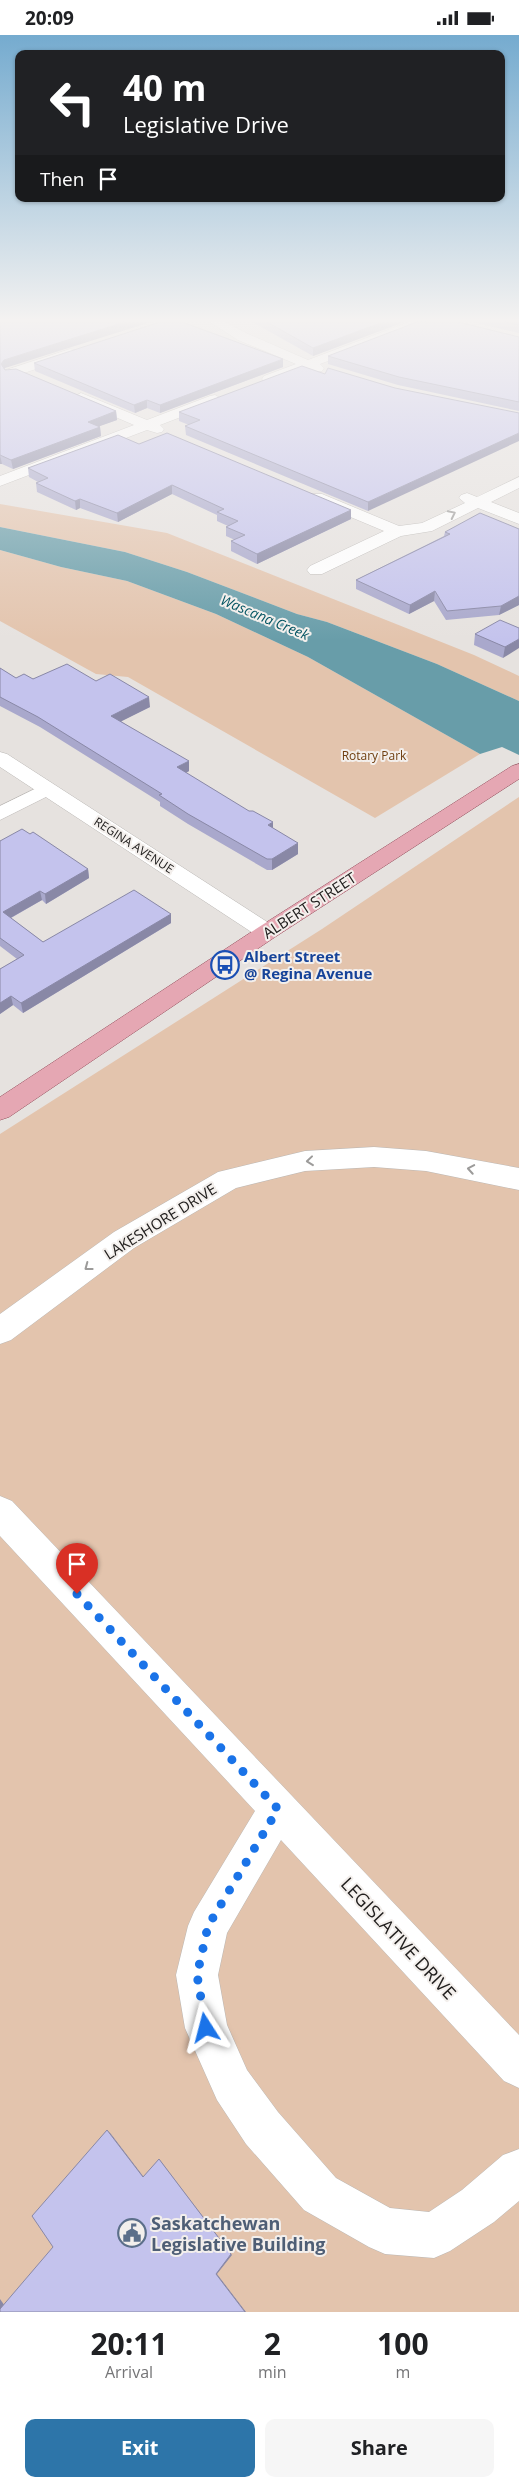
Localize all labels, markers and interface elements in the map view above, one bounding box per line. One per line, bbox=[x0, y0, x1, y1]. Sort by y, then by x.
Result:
text: 20:09 bbox=[25, 5, 74, 31]
text: 40 m bbox=[123, 64, 206, 111]
icon: left bbox=[40, 70, 105, 135]
text: Legislative Drive bbox=[123, 109, 289, 139]
icon: arrive bbox=[94, 165, 122, 193]
text: Then bbox=[40, 166, 84, 192]
one-way arrow bbox=[447, 510, 456, 521]
water label: Wascana Creek bbox=[218, 590, 313, 645]
park label: Rotary Park bbox=[342, 747, 407, 764]
street label: REGINA AVENUE bbox=[91, 813, 177, 877]
street label: ALBERT STREET bbox=[259, 867, 360, 943]
place label: Albert Street @ Regina Avenue bbox=[244, 946, 372, 983]
bus stop icon: Albert Street @ Regina Avenue bbox=[210, 950, 240, 980]
one-way arrow bbox=[306, 1155, 314, 1166]
one-way arrow bbox=[467, 1165, 476, 1175]
street label: LAKESHORE DRIVE bbox=[100, 1178, 220, 1264]
one-way arrow bbox=[84, 1261, 94, 1270]
pin bbox=[56, 1543, 98, 1594]
icon: arrive bbox=[63, 1550, 91, 1578]
street label: LEGISLATIVE DRIVE bbox=[336, 1872, 462, 2004]
position arrow bbox=[179, 2001, 231, 2053]
place label: Saskatchewan Legislative Building bbox=[151, 2211, 325, 2256]
public building icon: Saskatchewan Legislative Building bbox=[117, 2218, 147, 2248]
text: 20:11 bbox=[90, 2323, 168, 2364]
text: 2 bbox=[264, 2323, 281, 2364]
text: 100 bbox=[377, 2323, 429, 2364]
text: Arrival bbox=[105, 2361, 153, 2383]
text: min bbox=[258, 2361, 287, 2383]
text: m bbox=[395, 2361, 410, 2383]
button: Exit bbox=[25, 2419, 255, 2477]
button: Share bbox=[265, 2419, 494, 2477]

